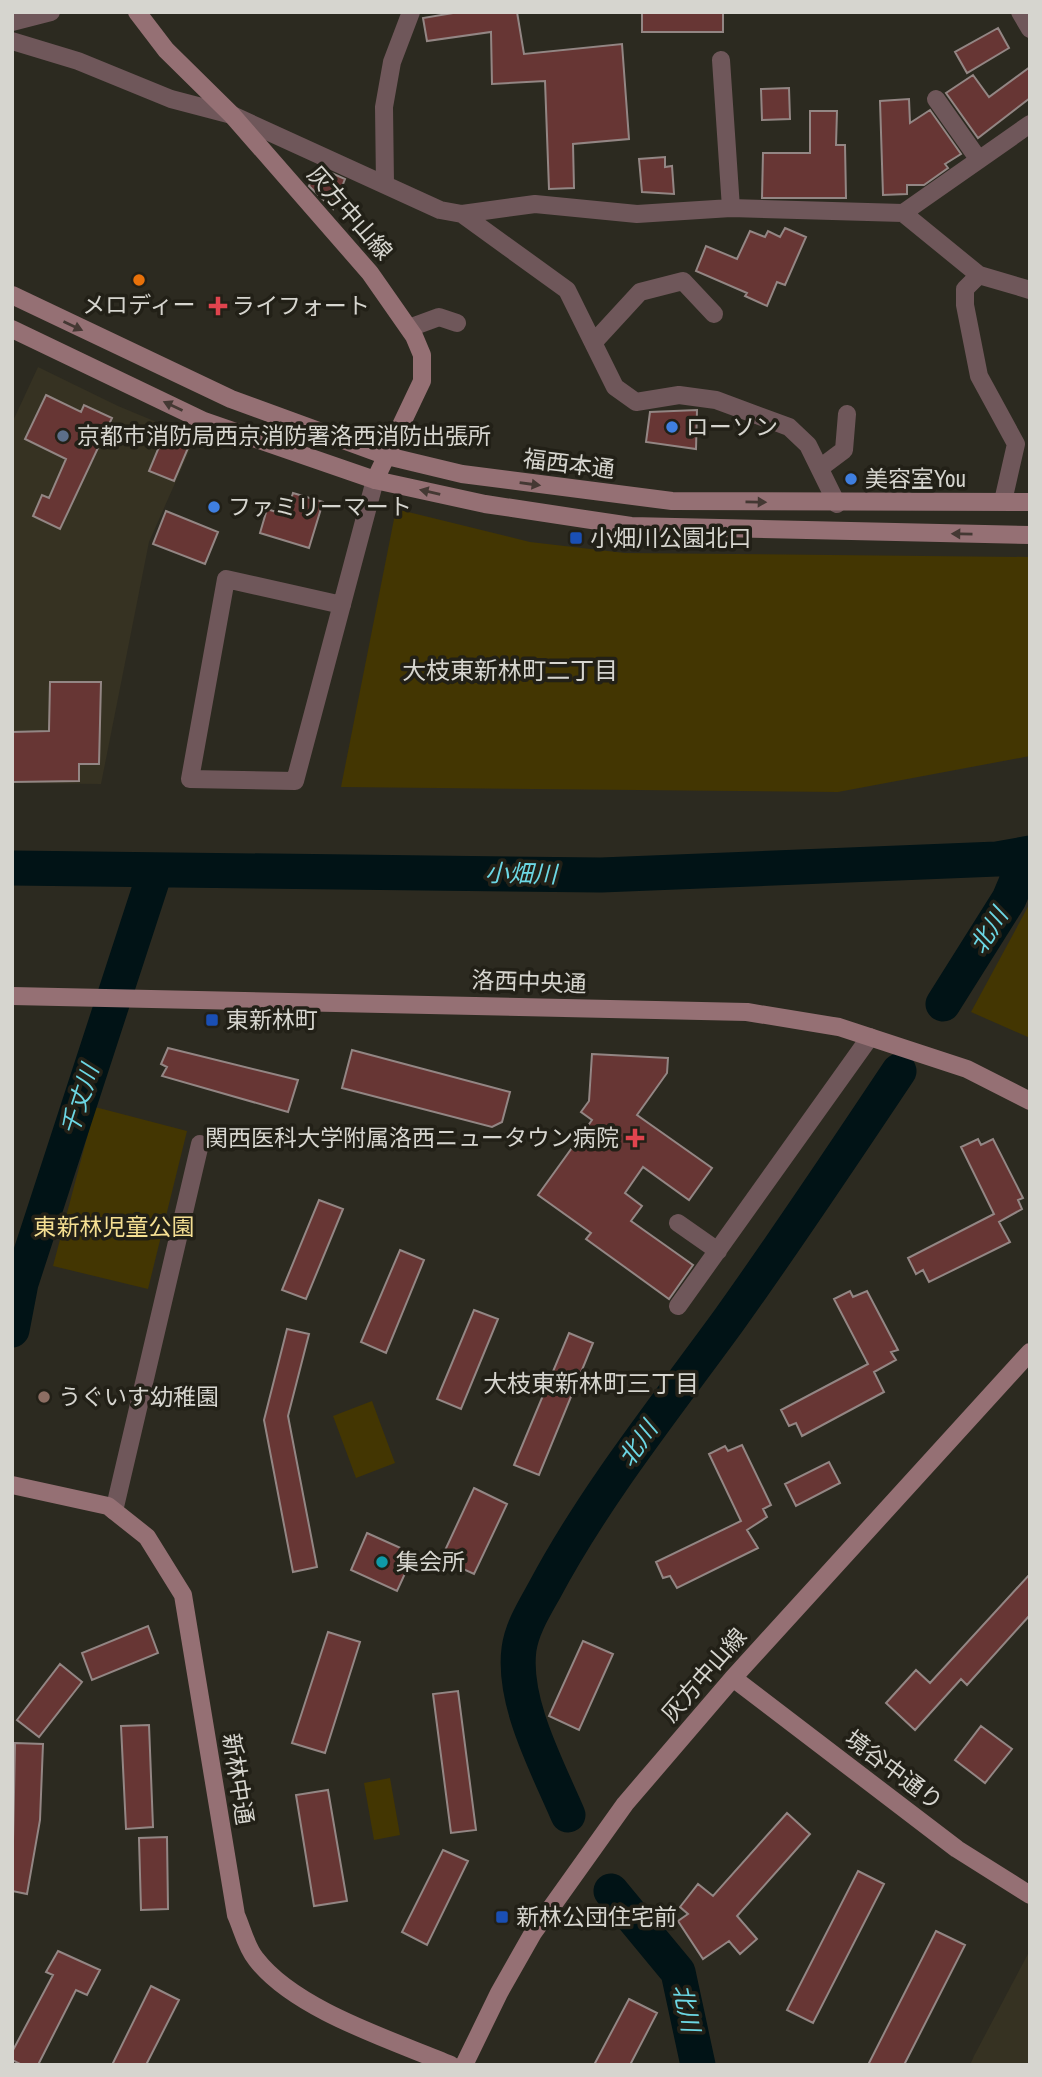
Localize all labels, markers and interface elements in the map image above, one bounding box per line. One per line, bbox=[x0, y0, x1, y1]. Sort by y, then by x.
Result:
street label: 灰方中山線 bbox=[301, 159, 400, 266]
marker: メロディー bbox=[131, 272, 147, 288]
place label: メロディー bbox=[82, 289, 196, 320]
place label: ライフォート bbox=[232, 290, 370, 321]
marker: ライフォート bbox=[210, 298, 226, 314]
one-way arrow bbox=[63, 320, 83, 331]
one-way arrow bbox=[163, 400, 183, 412]
place label: ローソン bbox=[686, 411, 778, 442]
marker: ローソン bbox=[664, 419, 680, 435]
place label: 京都市消防局西京消防署洛西消防出張所 bbox=[77, 420, 491, 451]
marker: 京都市消防局西京消防署洛西消防出張所 bbox=[55, 428, 71, 444]
street label: 福西本通 bbox=[522, 443, 617, 484]
place label: 美容室You bbox=[865, 463, 966, 494]
marker: 美容室You bbox=[843, 471, 859, 487]
one-way arrow bbox=[519, 479, 541, 490]
one-way arrow bbox=[419, 486, 441, 497]
place label: ファミリーマート bbox=[228, 491, 412, 522]
one-way arrow bbox=[745, 496, 767, 508]
marker: ファミリーマート bbox=[206, 499, 222, 515]
place label: 小畑川公園北口 bbox=[590, 522, 751, 553]
one-way arrow bbox=[950, 528, 972, 540]
marker: 小畑川公園北口 bbox=[568, 530, 584, 546]
district label: 大枝東新林町二丁目 bbox=[402, 654, 618, 686]
water label: 小畑川 bbox=[485, 856, 560, 890]
water label: 北川 bbox=[962, 899, 1016, 959]
street label: 洛西中央通 bbox=[471, 964, 587, 999]
place label: 東新林町 bbox=[226, 1004, 318, 1035]
marker: 東新林町 bbox=[204, 1012, 220, 1028]
water label: 千丈川 bbox=[53, 1058, 106, 1139]
place label: 関西医科大学附属洛西ニュータウン病院 bbox=[205, 1122, 619, 1153]
marker: 関西医科大学附属洛西ニュータウン病院 bbox=[625, 1128, 645, 1148]
park label: 東新林児童公園 bbox=[34, 1211, 195, 1242]
district label: 大枝東新林町三丁目 bbox=[483, 1367, 699, 1399]
place label: うぐいす幼稚園 bbox=[58, 1381, 219, 1412]
marker: うぐいす幼稚園 bbox=[36, 1389, 52, 1405]
water label: 北川 bbox=[610, 1412, 666, 1472]
place label: 集会所 bbox=[396, 1546, 465, 1577]
marker: 集会所 bbox=[374, 1554, 390, 1570]
street label: 灰方中山線 bbox=[654, 1621, 753, 1728]
street label: 境谷中通り bbox=[839, 1723, 950, 1817]
street label: 新林中通 bbox=[216, 1731, 261, 1827]
place label: 新林公団住宅前 bbox=[516, 1901, 677, 1932]
marker: 新林公団住宅前 bbox=[494, 1909, 510, 1925]
water label: 北川 bbox=[666, 1981, 708, 2038]

